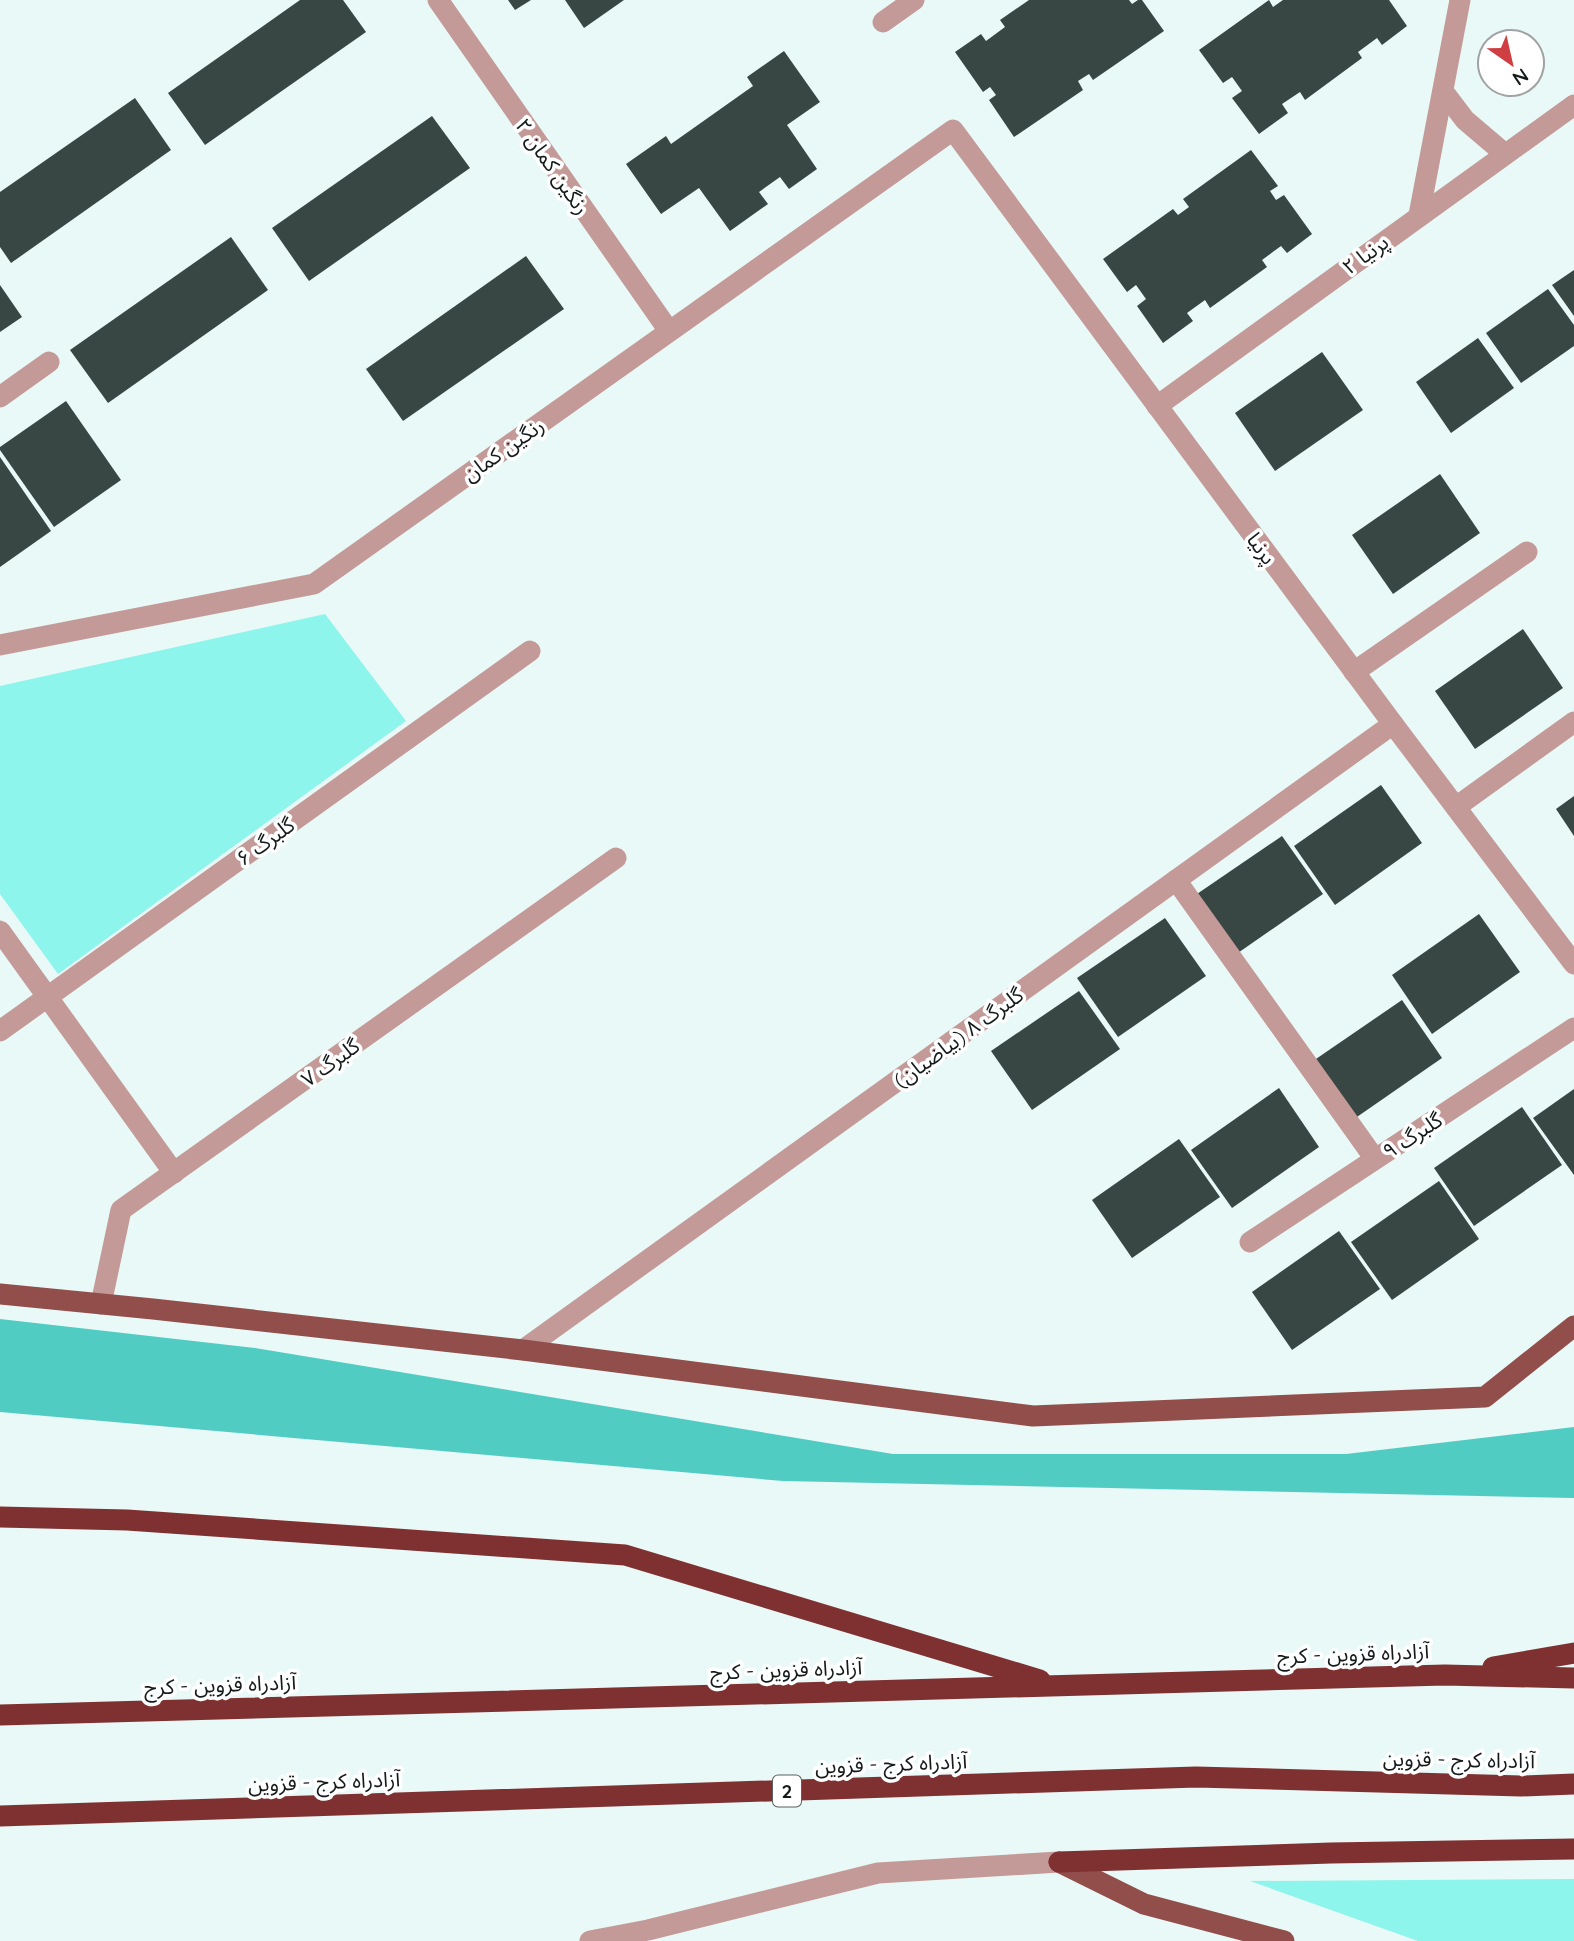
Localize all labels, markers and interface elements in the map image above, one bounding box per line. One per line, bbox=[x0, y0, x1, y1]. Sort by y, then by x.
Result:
north arrow bbox=[1476, 28, 1546, 98]
text: N bbox=[1508, 63, 1533, 91]
street label: رنگین کمان ۲ bbox=[510, 113, 596, 219]
street label: پرنیا ۲ bbox=[1337, 228, 1394, 281]
street label: رنگین کمان bbox=[457, 412, 549, 486]
street label: پرنیا bbox=[1241, 527, 1282, 570]
street label: گلبرگ ۶ bbox=[231, 811, 300, 871]
street label: گلبرگ ۸ (بیاضیان) bbox=[888, 981, 1028, 1093]
street label: گلبرگ ۷ bbox=[296, 1032, 365, 1092]
street label: گلبرگ ۹ bbox=[1377, 1106, 1447, 1164]
street label: آزادراه قزوین - کرج bbox=[1276, 1637, 1431, 1672]
street label: آزادراه قزوین - کرج bbox=[709, 1653, 864, 1688]
street label: آزادراه قزوین - کرج bbox=[143, 1668, 298, 1703]
street label: آزادراه کرج - قزوین bbox=[1383, 1745, 1536, 1776]
street label: آزادراه کرج - قزوین bbox=[814, 1747, 969, 1782]
street label: آزادراه کرج - قزوین bbox=[247, 1765, 402, 1800]
road number: 2 bbox=[773, 1776, 801, 1806]

